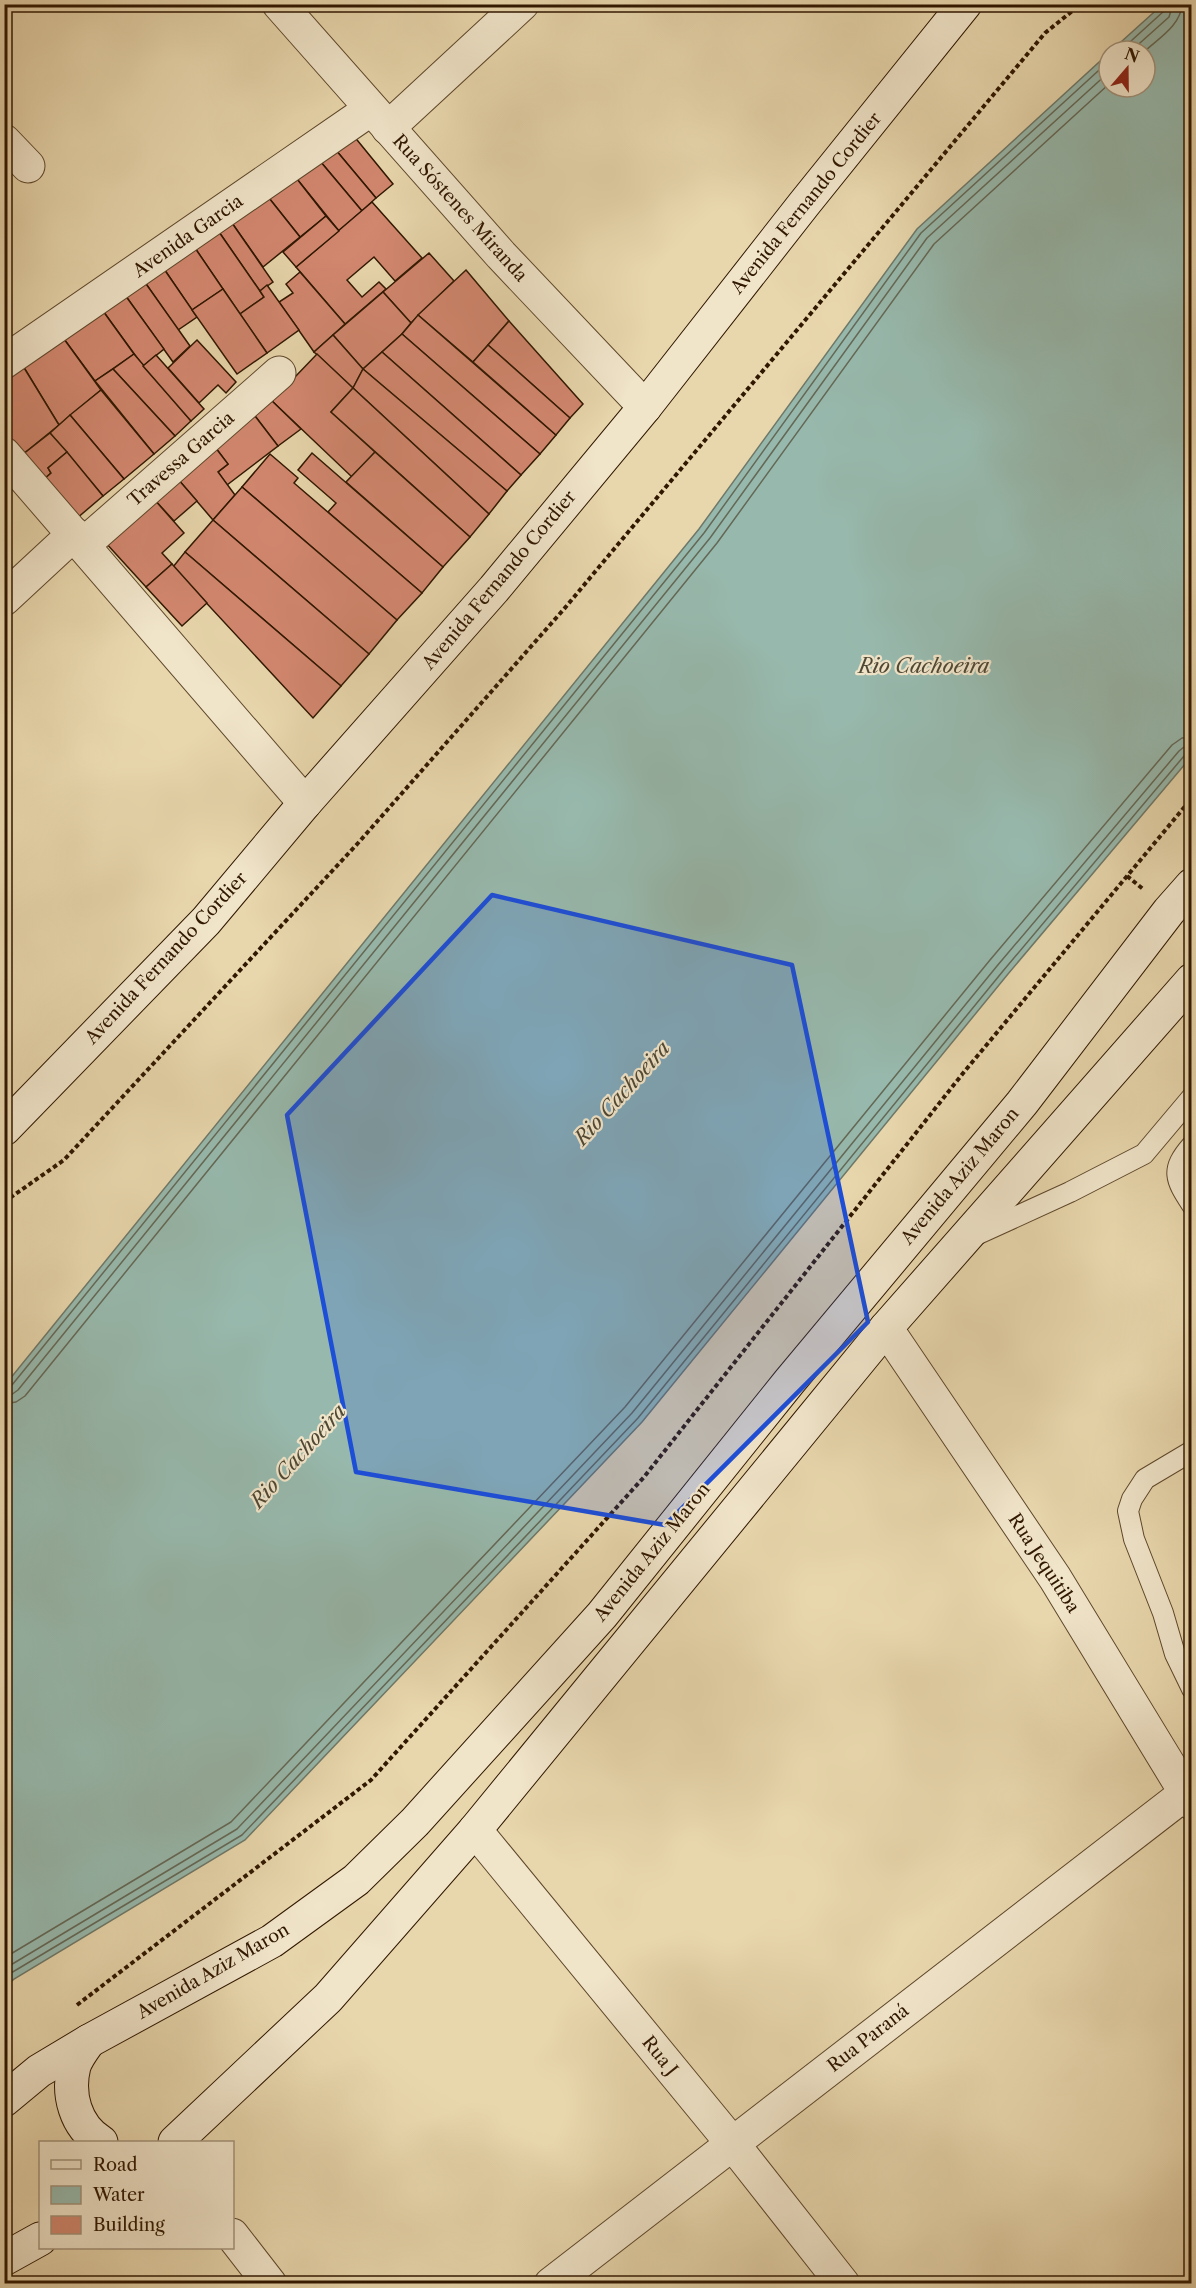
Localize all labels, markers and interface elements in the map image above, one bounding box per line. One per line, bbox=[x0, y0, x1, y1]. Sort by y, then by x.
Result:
north arrow bbox=[1097, 39, 1157, 99]
text: N bbox=[1122, 43, 1142, 67]
street label: Avenida Fernando Cordier bbox=[725, 108, 886, 299]
street label: Rua Sóstenes Miranda bbox=[388, 130, 532, 287]
street label: Avenida Garcia bbox=[128, 190, 248, 283]
street label: Travessa Garcia bbox=[123, 406, 239, 511]
street label: Avenida Fernando Cordier bbox=[417, 486, 581, 675]
water label: Rio Cachoeira bbox=[856, 654, 990, 678]
street label: Avenida Fernando Cordier bbox=[80, 867, 252, 1049]
water label: Rio Cachoeira bbox=[568, 1036, 675, 1151]
street label: Avenida Aziz Maron bbox=[896, 1103, 1024, 1250]
water label: Rio Cachoeira bbox=[244, 1399, 351, 1514]
street label: Avenida Aziz Maron bbox=[589, 1478, 715, 1627]
street label: Rua Jequitiba bbox=[1004, 1509, 1085, 1617]
street label: Avenida Aziz Maron bbox=[132, 1918, 293, 2024]
street label: Rua Paraná bbox=[823, 1999, 913, 2077]
street label: Rua J bbox=[637, 2032, 683, 2080]
legend bbox=[39, 2141, 234, 2249]
text: Road bbox=[93, 2154, 138, 2176]
text: Water bbox=[92, 2184, 145, 2206]
text: Building bbox=[93, 2214, 165, 2236]

